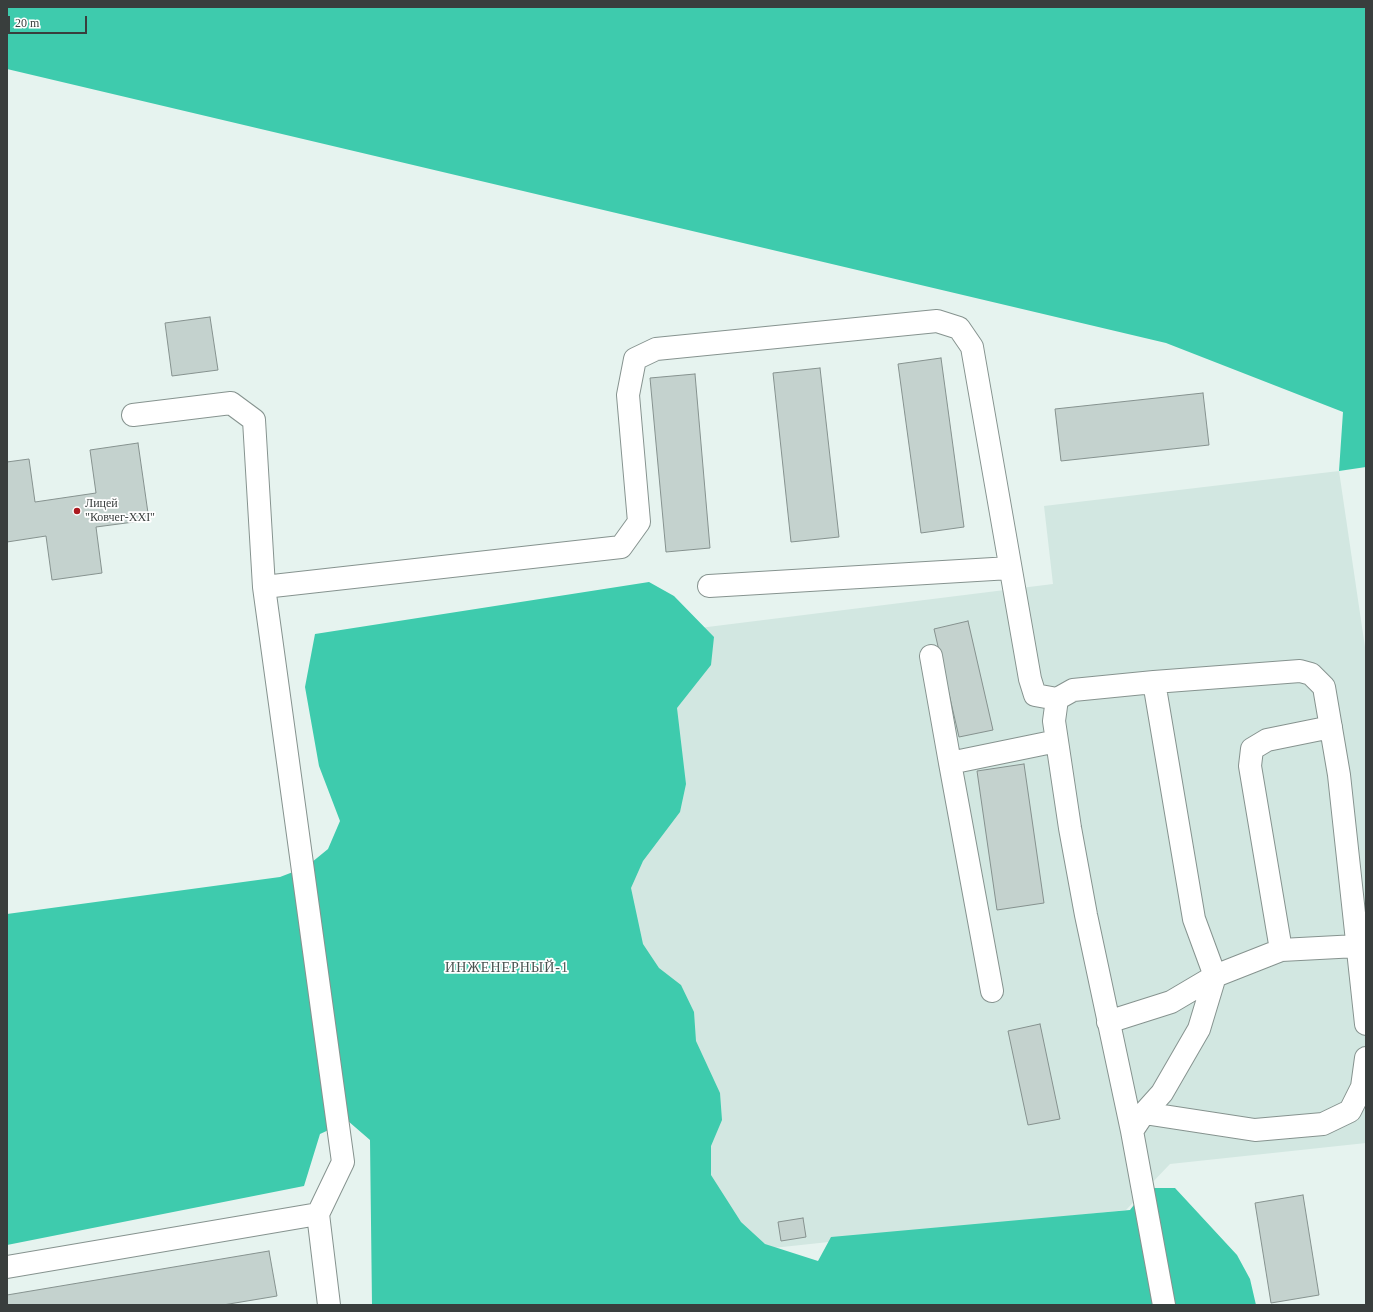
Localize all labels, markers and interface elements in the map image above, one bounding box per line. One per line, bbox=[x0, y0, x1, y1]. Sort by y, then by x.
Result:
scale bar bbox=[10, 8, 89, 34]
text: 20 m bbox=[15, 16, 39, 30]
place label: Лицей "Ковчег-XXI" bbox=[85, 497, 155, 525]
marker: Лицей "Ковчег-XXI" bbox=[72, 506, 82, 516]
district label: ИНЖЕНЕРНЫЙ-1 bbox=[445, 960, 569, 976]

